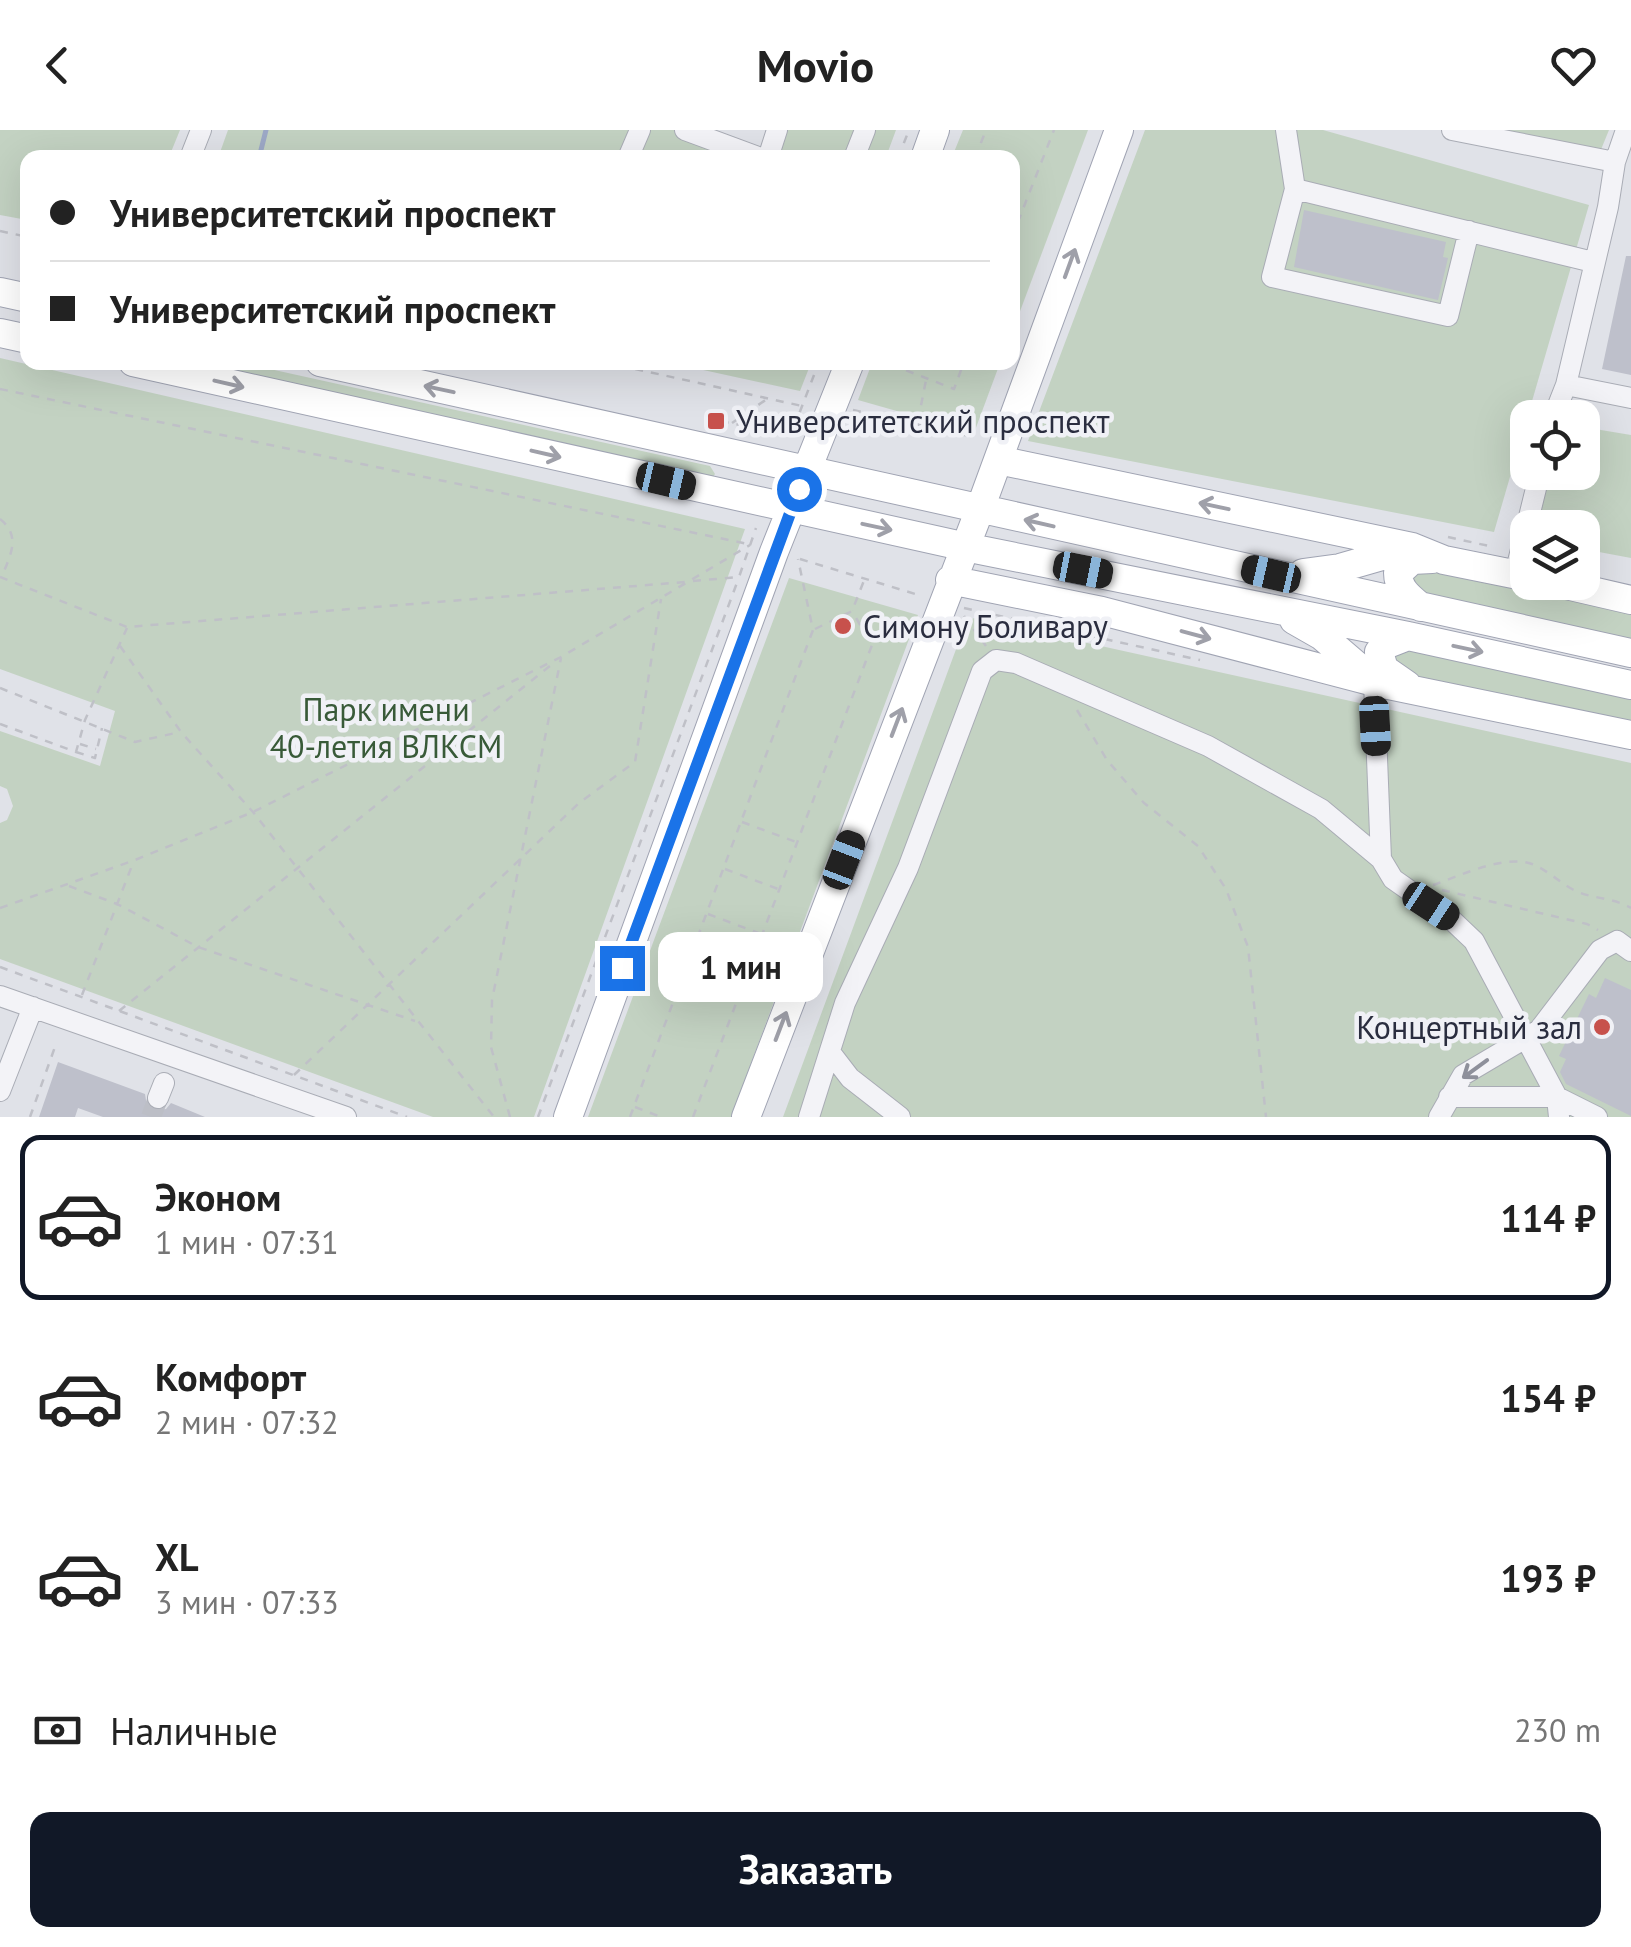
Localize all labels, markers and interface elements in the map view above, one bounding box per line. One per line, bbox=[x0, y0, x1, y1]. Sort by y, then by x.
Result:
text: Movio bbox=[757, 36, 874, 94]
icon: back bbox=[30, 38, 85, 93]
icon: heart bbox=[1546, 38, 1601, 93]
text: Университетский проспект bbox=[110, 188, 555, 237]
one-way arrow bbox=[1062, 249, 1080, 280]
text: Университетский проспект bbox=[110, 284, 555, 333]
one-way arrow bbox=[212, 375, 244, 394]
one-way arrow bbox=[424, 378, 456, 397]
place label: Университетский проспект bbox=[736, 400, 1110, 442]
map controls bbox=[1510, 400, 1600, 600]
button: locate bbox=[1510, 400, 1600, 490]
marker: Университетский проспект bbox=[705, 410, 727, 432]
one-way arrow bbox=[529, 446, 561, 464]
car bbox=[633, 460, 699, 502]
route start bbox=[777, 467, 822, 512]
one-way arrow bbox=[1199, 496, 1231, 515]
button: layers bbox=[1510, 510, 1600, 600]
one-way arrow bbox=[1024, 512, 1056, 531]
one-way arrow bbox=[860, 519, 892, 538]
car bbox=[1051, 550, 1115, 590]
car bbox=[1238, 553, 1304, 595]
place label: Симону Боливару bbox=[863, 605, 1108, 647]
marker: Симону Боливару bbox=[832, 615, 854, 637]
one-way arrow bbox=[1180, 627, 1212, 646]
one-way arrow bbox=[1451, 641, 1483, 659]
park label: Парк имени 40-летия ВЛКСМ bbox=[270, 688, 502, 767]
car bbox=[1358, 695, 1392, 757]
one-way arrow bbox=[889, 708, 907, 738]
car bbox=[819, 827, 869, 893]
car bbox=[1398, 877, 1464, 935]
callout: 1 мин bbox=[657, 933, 822, 1003]
route end bbox=[600, 946, 645, 991]
text: 1 мин bbox=[699, 946, 782, 988]
place label: Концертный зал bbox=[1356, 1006, 1582, 1048]
one-way arrow bbox=[773, 1011, 791, 1042]
marker: Концертный зал bbox=[1591, 1016, 1613, 1038]
one-way arrow bbox=[1462, 1058, 1489, 1079]
text: Эконом bbox=[155, 1172, 281, 1221]
icon: car bbox=[35, 1173, 125, 1263]
text: 114 ₽ bbox=[1500, 1193, 1596, 1242]
text: 1 мин · 07:31 bbox=[155, 1221, 339, 1263]
text: Комфорт bbox=[155, 1352, 306, 1401]
icon: car bbox=[35, 1353, 125, 1443]
text: 154 ₽ bbox=[1500, 1373, 1596, 1422]
text: 2 мин · 07:32 bbox=[155, 1401, 339, 1443]
text: XL bbox=[155, 1532, 199, 1581]
icon: car bbox=[35, 1533, 125, 1623]
text: 193 ₽ bbox=[1500, 1553, 1596, 1602]
text: 3 мин · 07:33 bbox=[155, 1581, 339, 1623]
icon: cash bbox=[30, 1703, 85, 1758]
text: Наличные bbox=[110, 1706, 278, 1755]
text: 230 m bbox=[1514, 1709, 1601, 1751]
button: Заказать bbox=[30, 1812, 1601, 1927]

